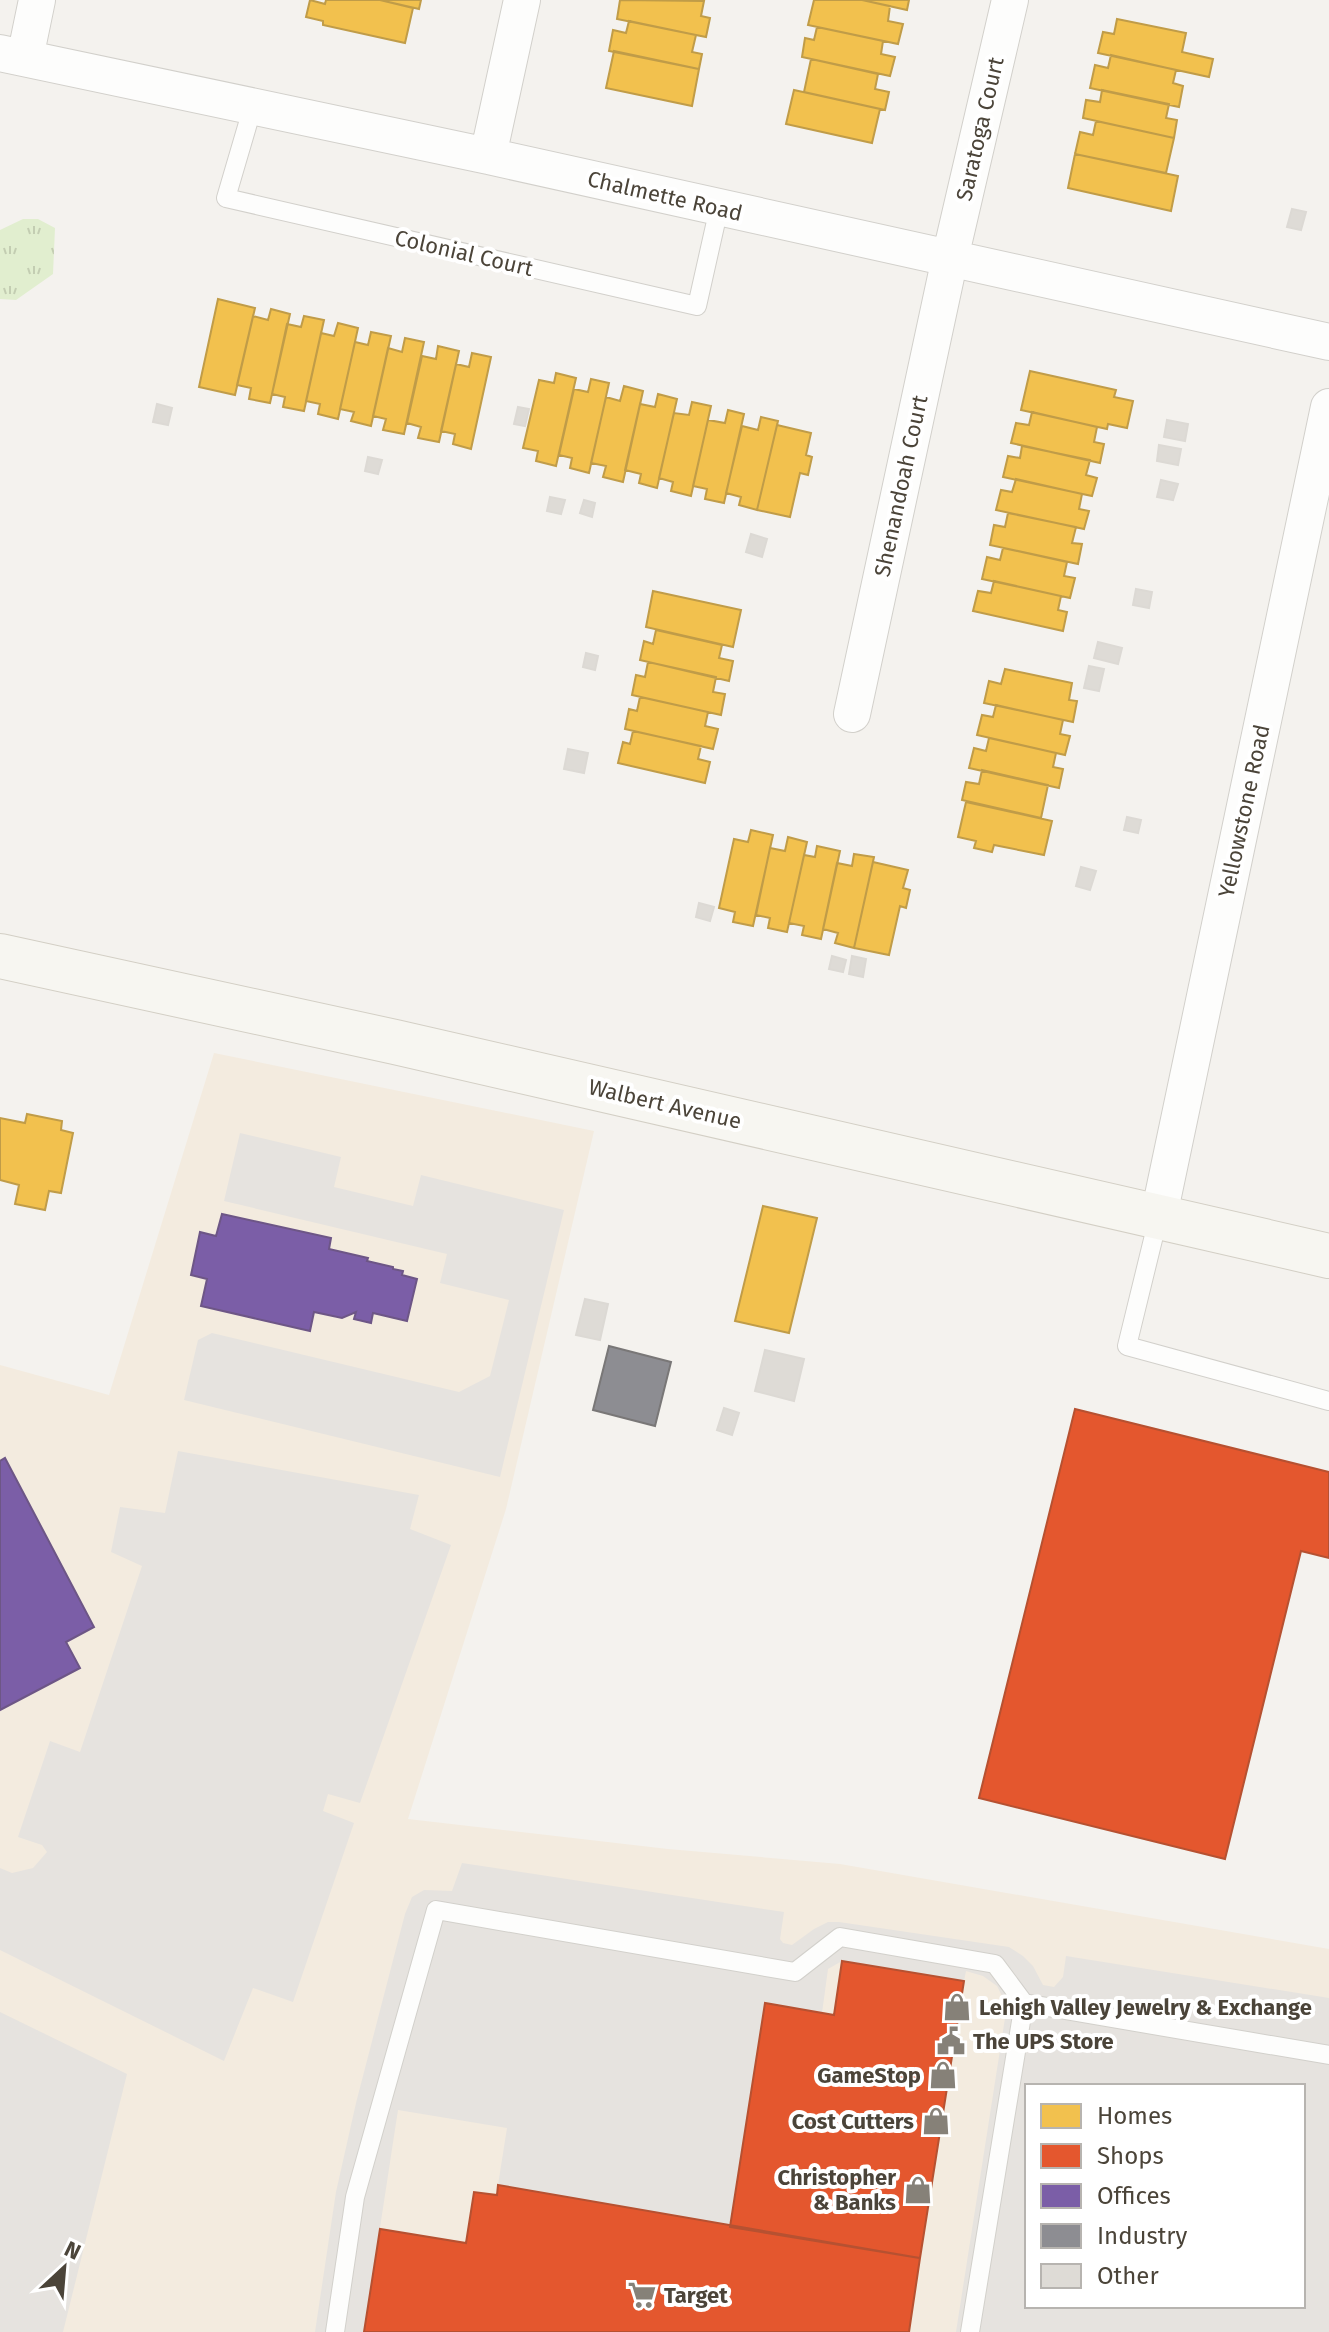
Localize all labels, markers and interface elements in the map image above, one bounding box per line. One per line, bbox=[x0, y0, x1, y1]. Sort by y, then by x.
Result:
street label: Saratoga Court bbox=[950, 54, 1010, 204]
street label: Chalmette Road bbox=[585, 165, 745, 227]
street label: Colonial Court bbox=[392, 224, 536, 282]
street label: Shenandoah Court bbox=[869, 393, 933, 579]
street label: Yellowstone Road bbox=[1212, 722, 1276, 900]
street label: Walbert Avenue bbox=[586, 1073, 744, 1135]
shop icon: Lehigh Valley Jewelry & Exchange bbox=[942, 1992, 972, 2022]
place label: Lehigh Valley Jewelry & Exchange bbox=[979, 1994, 1312, 2021]
public building icon: The UPS Store bbox=[936, 2026, 966, 2056]
place label: The UPS Store bbox=[973, 2028, 1114, 2055]
shop icon: GameStop bbox=[928, 2060, 958, 2090]
place label: GameStop bbox=[817, 2062, 921, 2089]
legend bbox=[1025, 2084, 1305, 2308]
text: Homes bbox=[1097, 2102, 1172, 2130]
shop icon: Cost Cutters bbox=[921, 2106, 951, 2136]
place label: Cost Cutters bbox=[792, 2108, 914, 2135]
text: Shops bbox=[1097, 2142, 1164, 2170]
place label: Christopher & Banks bbox=[777, 2164, 896, 2216]
shop icon: Christopher & Banks bbox=[903, 2175, 933, 2205]
text: Offices bbox=[1097, 2182, 1171, 2210]
text: Industry bbox=[1097, 2222, 1188, 2250]
north arrow bbox=[24, 2228, 104, 2308]
text: N bbox=[60, 2235, 85, 2266]
text: Other bbox=[1097, 2262, 1159, 2290]
supermarket icon: Target bbox=[627, 2280, 657, 2310]
place label: Target bbox=[664, 2282, 728, 2309]

